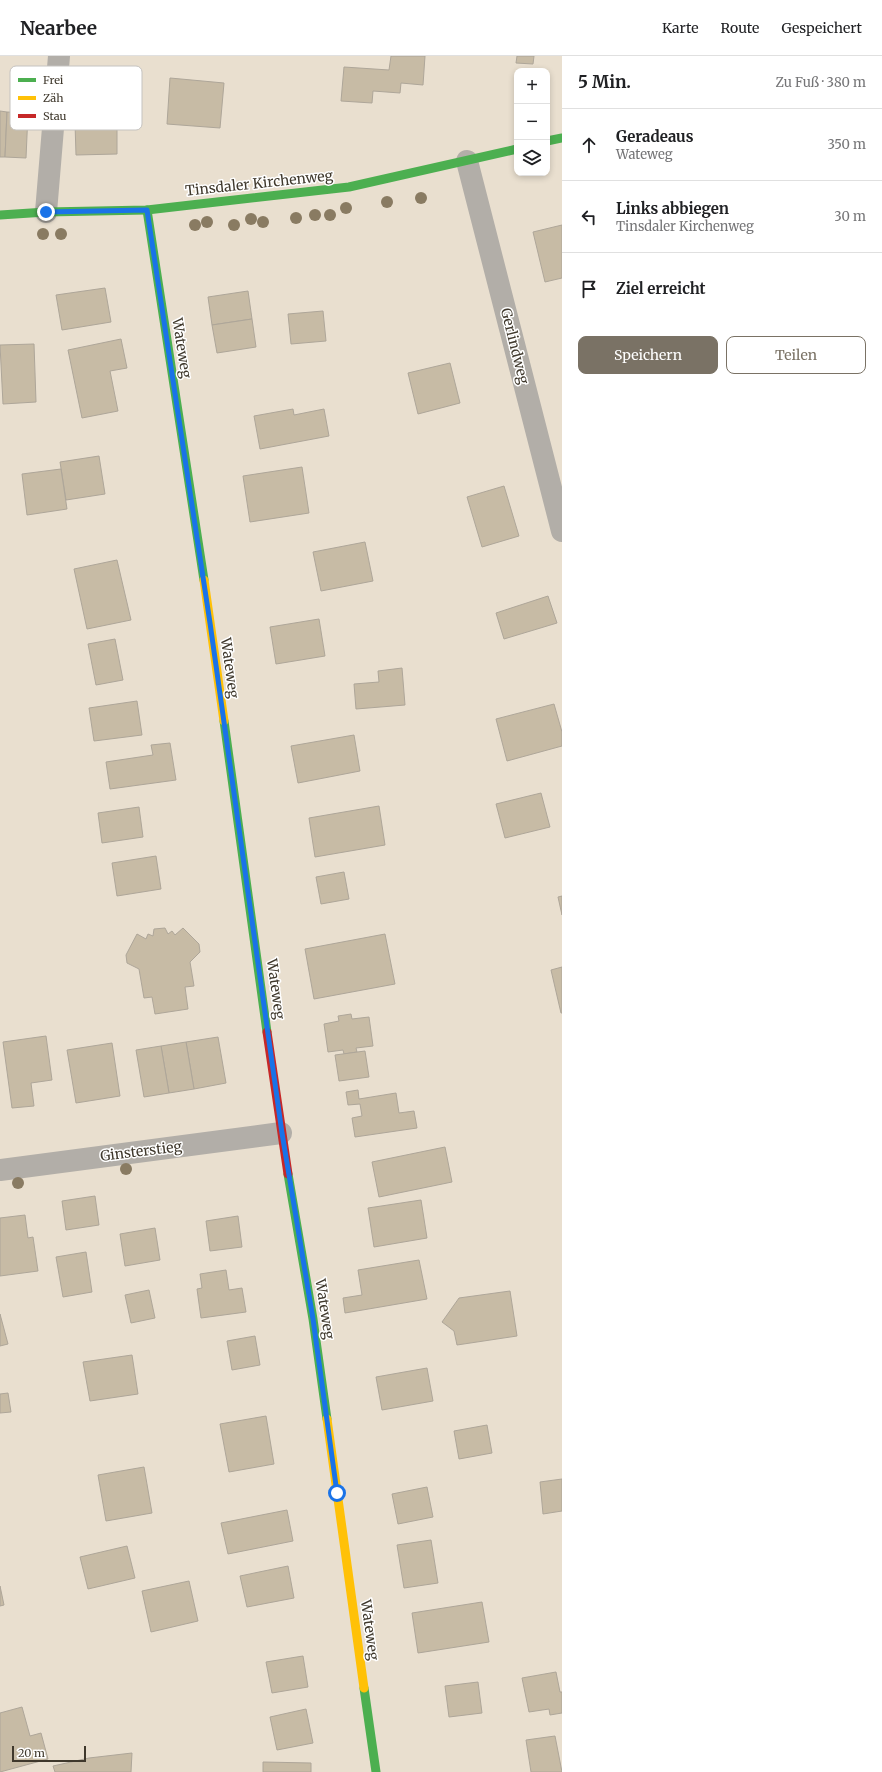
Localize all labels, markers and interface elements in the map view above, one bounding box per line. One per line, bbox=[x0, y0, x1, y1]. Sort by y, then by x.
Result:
text: Nearbee bbox=[20, 16, 97, 40]
text: Karte bbox=[662, 19, 698, 37]
text: Route bbox=[720, 19, 759, 37]
text: Gespeichert bbox=[781, 19, 862, 37]
legend bbox=[10, 66, 142, 130]
map controls bbox=[514, 68, 550, 176]
button: + bbox=[514, 68, 550, 104]
text: 5 Min. bbox=[578, 71, 631, 93]
text: Frei bbox=[43, 73, 64, 87]
text: Zu Fuß · 380 m bbox=[776, 74, 866, 91]
text: Zäh bbox=[43, 91, 64, 105]
button: − bbox=[514, 104, 550, 140]
text: Stau bbox=[43, 109, 67, 123]
text: Geradeaus bbox=[616, 127, 693, 146]
icon: ahead bbox=[578, 134, 600, 156]
text: 350 m bbox=[828, 136, 866, 153]
button: layers bbox=[514, 140, 550, 176]
text: Wateweg bbox=[616, 146, 673, 163]
street label: Tinsdaler Kirchenweg bbox=[184, 166, 334, 200]
text: Links abbiegen bbox=[616, 199, 729, 218]
route end bbox=[37, 203, 55, 221]
icon: left bbox=[578, 206, 600, 228]
text: 30 m bbox=[834, 208, 866, 225]
text: Tinsdaler Kirchenweg bbox=[616, 218, 754, 235]
icon: arrive bbox=[578, 278, 600, 300]
text: Ziel erreicht bbox=[616, 279, 706, 298]
street label: Gerlindweg bbox=[497, 306, 533, 386]
street label: Wateweg bbox=[168, 315, 196, 380]
button: Speichern bbox=[578, 336, 718, 374]
button: Teilen bbox=[726, 336, 866, 374]
street label: Wateweg bbox=[217, 636, 243, 700]
street label: Wateweg bbox=[263, 957, 289, 1021]
street label: Ginsterstieg bbox=[99, 1137, 183, 1165]
street label: Wateweg bbox=[311, 1276, 339, 1341]
route start bbox=[328, 1484, 346, 1502]
street label: Wateweg bbox=[357, 1598, 383, 1662]
scale bar bbox=[12, 1744, 86, 1763]
text: 20 m bbox=[18, 1746, 45, 1760]

